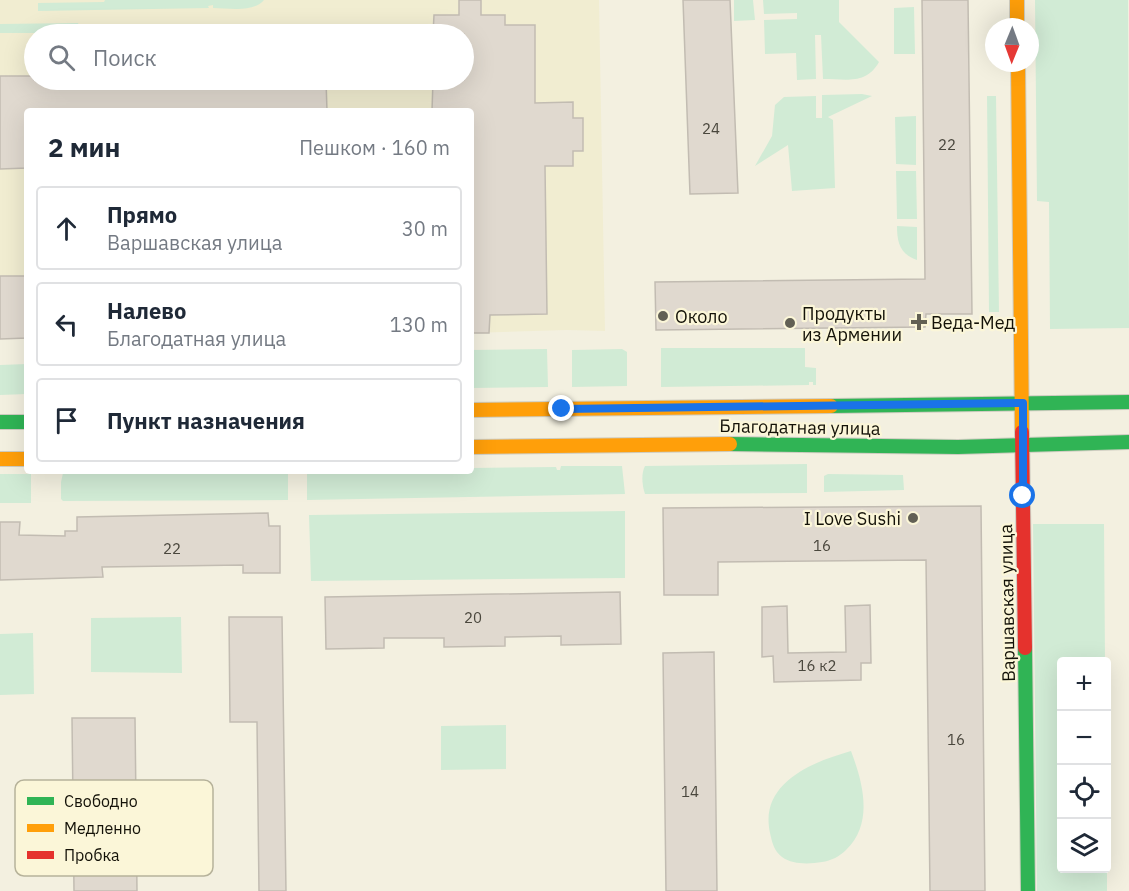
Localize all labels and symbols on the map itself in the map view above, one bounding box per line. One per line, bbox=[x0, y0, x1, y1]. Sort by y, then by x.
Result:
north arrow bbox=[985, 18, 1039, 72]
house number: 24 bbox=[702, 119, 720, 138]
house number: 22 bbox=[938, 135, 956, 154]
place label: Продукты из Армении bbox=[802, 302, 902, 346]
place label: Около bbox=[675, 305, 728, 328]
marker: Около bbox=[656, 309, 670, 323]
place label: Веда-Мед bbox=[931, 311, 1016, 334]
marker: Веда-Мед bbox=[912, 315, 926, 329]
marker: Продукты из Армении bbox=[783, 316, 797, 330]
route end bbox=[548, 395, 574, 421]
street label: Благодатная улица bbox=[719, 414, 881, 440]
route start bbox=[1009, 482, 1035, 508]
place label: I Love Sushi bbox=[804, 507, 901, 530]
marker: I Love Sushi bbox=[906, 511, 920, 525]
street label: Варшавская улица bbox=[994, 523, 1020, 682]
house number: 16 bbox=[813, 536, 831, 555]
house number: 22 bbox=[163, 539, 181, 558]
house number: 20 bbox=[464, 608, 482, 627]
house number: 16 к2 bbox=[798, 656, 836, 675]
house number: 16 bbox=[947, 730, 965, 749]
legend bbox=[15, 780, 213, 876]
house number: 14 bbox=[681, 782, 699, 801]
text: Свободно bbox=[64, 791, 138, 811]
text: Медленно bbox=[64, 818, 141, 838]
text: Пробка bbox=[64, 845, 120, 865]

